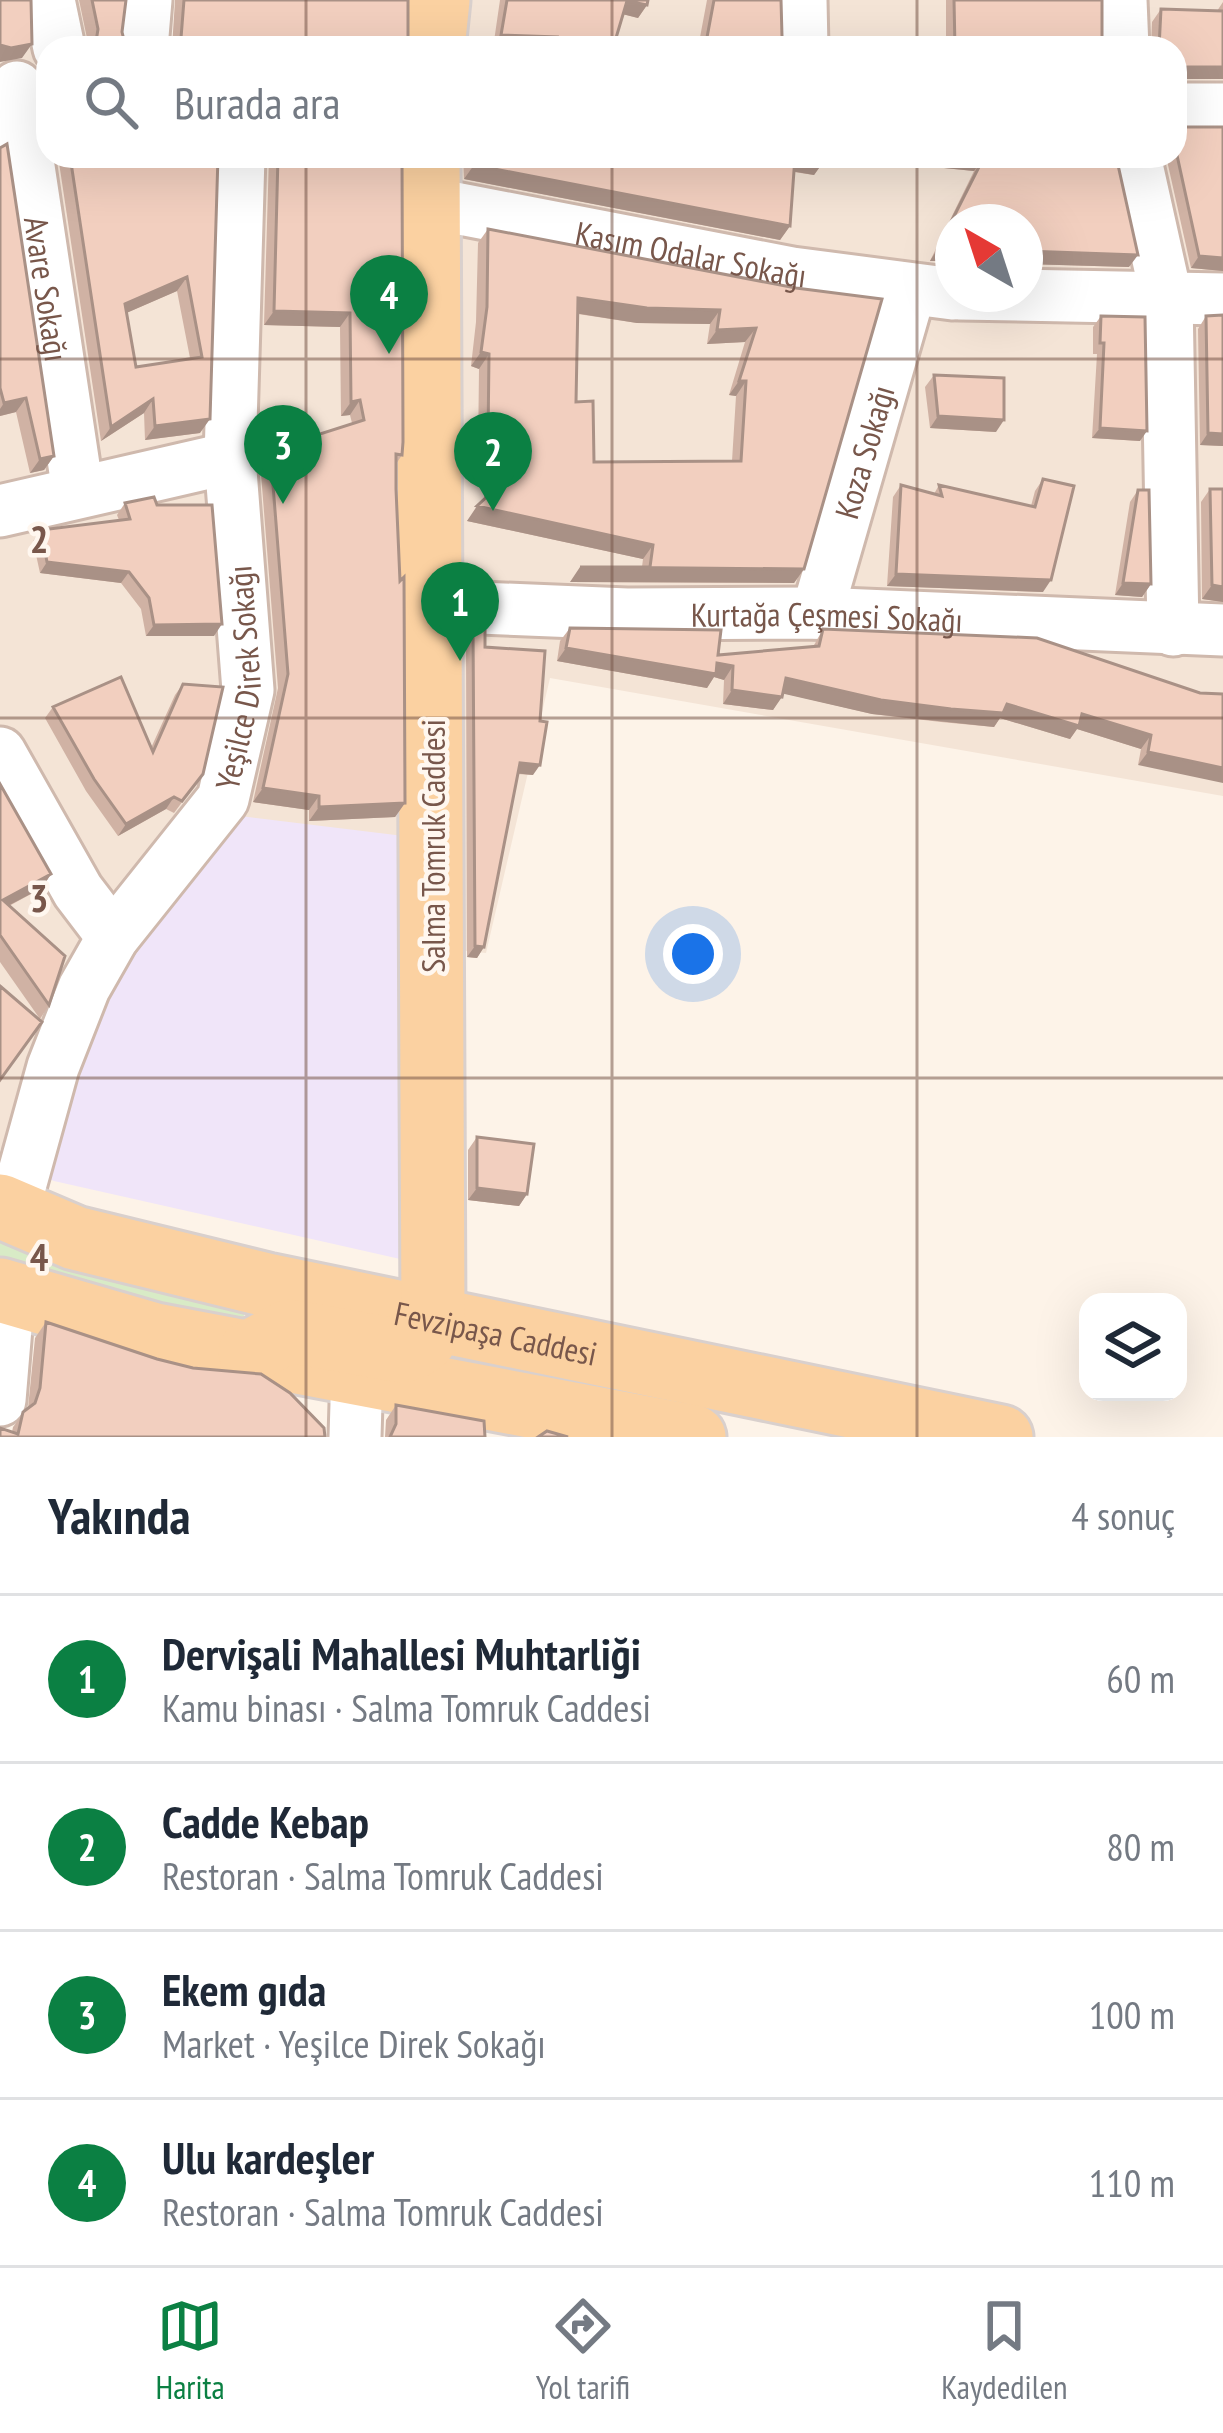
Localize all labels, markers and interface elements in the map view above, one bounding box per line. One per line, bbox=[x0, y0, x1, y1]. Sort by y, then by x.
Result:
search box bbox=[36, 36, 1187, 168]
icon: search bbox=[78, 69, 144, 135]
text: Burada ara bbox=[174, 73, 340, 131]
north arrow bbox=[935, 204, 1043, 312]
street label: Kasım Odalar Sokağı bbox=[572, 210, 809, 296]
street label: Avare Sokağı bbox=[15, 213, 80, 364]
pin: 4 bbox=[350, 255, 428, 354]
street label: Koza Sokağı bbox=[824, 380, 903, 523]
pin: 3 bbox=[244, 405, 322, 504]
pin: 2 bbox=[454, 412, 532, 511]
text: 2 bbox=[30, 513, 48, 564]
pin: 1 bbox=[421, 562, 499, 661]
street label: Yeşilce Direk Sokağı bbox=[204, 564, 269, 794]
street label: Kurtağa Çeşmesi Sokağı bbox=[691, 591, 964, 641]
street label: Salma Tomruk Caddesi bbox=[411, 719, 454, 973]
text: 3 bbox=[30, 872, 48, 923]
your location bbox=[663, 924, 723, 984]
text: 4 bbox=[30, 1231, 49, 1282]
street label: Fevzipaşa Caddesi bbox=[391, 1290, 601, 1374]
map controls bbox=[1079, 1293, 1187, 1401]
button: layers bbox=[1079, 1293, 1187, 1401]
text: Yakında bbox=[48, 1482, 190, 1548]
text: 4 sonuç bbox=[1071, 1490, 1175, 1541]
text: Dervişali Mahallesi Muhtarliği bbox=[162, 1624, 641, 1682]
text: 1 bbox=[78, 1653, 96, 1704]
text: 60 m bbox=[1106, 1653, 1175, 1704]
text: Kamu binası · Salma Tomruk Caddesi bbox=[162, 1682, 651, 1733]
text: Cadde Kebap bbox=[162, 1792, 369, 1850]
text: 2 bbox=[78, 1821, 96, 1872]
text: 80 m bbox=[1106, 1821, 1175, 1872]
text: Restoran · Salma Tomruk Caddesi bbox=[162, 1850, 604, 1901]
text: Ekem gıda bbox=[162, 1960, 326, 2018]
text: 3 bbox=[78, 1989, 96, 2040]
text: 100 m bbox=[1089, 1989, 1175, 2040]
text: Market · Yeşilce Direk Sokağı bbox=[162, 2018, 546, 2069]
text: Ulu kardeşler bbox=[162, 2128, 374, 2186]
text: 4 bbox=[78, 2157, 96, 2208]
text: 110 m bbox=[1089, 2157, 1175, 2208]
text: Restoran · Salma Tomruk Caddesi bbox=[162, 2186, 604, 2237]
tab: Harita bbox=[155, 2293, 225, 2408]
tab: Yol tarifi bbox=[536, 2293, 630, 2408]
tab: Kaydedilen bbox=[941, 2293, 1068, 2408]

